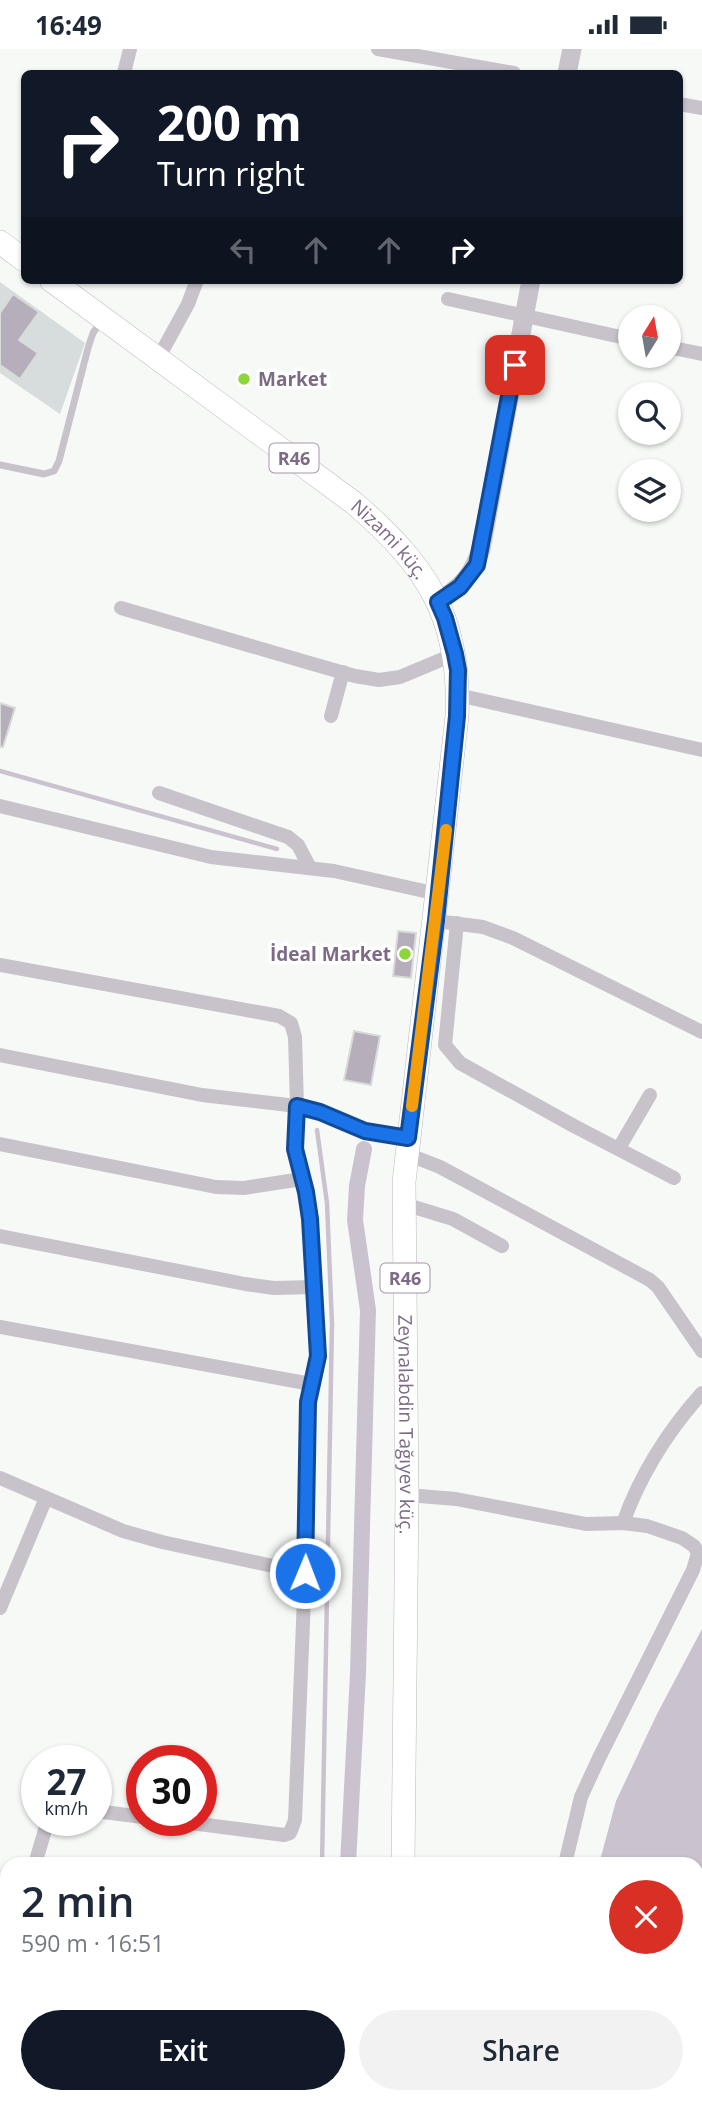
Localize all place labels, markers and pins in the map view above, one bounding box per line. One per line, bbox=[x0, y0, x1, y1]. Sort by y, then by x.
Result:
pin bbox=[485, 335, 545, 395]
place label: Market bbox=[258, 366, 327, 392]
marker: Market bbox=[236, 371, 252, 387]
place label: İdeal Market bbox=[270, 941, 391, 967]
marker: İdeal Market bbox=[397, 946, 413, 962]

